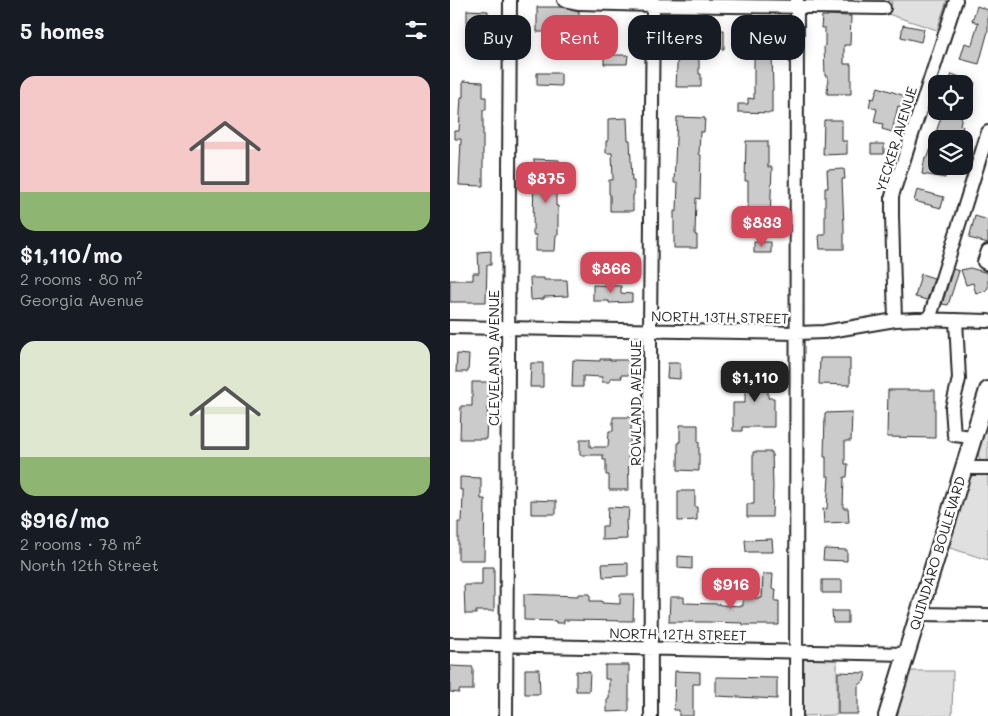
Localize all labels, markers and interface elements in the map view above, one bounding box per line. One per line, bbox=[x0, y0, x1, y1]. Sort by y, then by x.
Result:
chip: Buy bbox=[465, 15, 531, 60]
chip: Rent bbox=[541, 15, 618, 60]
chip: Filters bbox=[628, 15, 721, 60]
chip: New bbox=[731, 15, 805, 60]
icon: filters bbox=[402, 16, 430, 44]
text: 5 homes bbox=[20, 17, 105, 44]
map controls bbox=[928, 75, 973, 175]
button: locate bbox=[928, 75, 973, 120]
street label: YECKER AVENUE bbox=[871, 84, 921, 194]
icon: home bbox=[180, 108, 270, 198]
button: layers bbox=[928, 130, 973, 175]
pin: $875 bbox=[516, 162, 576, 204]
text: $875 bbox=[527, 167, 565, 188]
pin: $833 bbox=[732, 206, 792, 248]
text: $833 bbox=[742, 211, 782, 232]
text: $1,110/mo bbox=[20, 241, 123, 268]
pin: $866 bbox=[581, 252, 641, 294]
text: $866 bbox=[591, 257, 631, 278]
text: 2 rooms · 80 m² bbox=[20, 268, 142, 289]
text: Georgia Avenue bbox=[20, 289, 144, 310]
street label: CLEVELAND AVENUE bbox=[484, 290, 503, 426]
street label: NORTH 13TH STREET bbox=[651, 306, 789, 328]
street label: ROWLAND AVENUE bbox=[626, 340, 645, 466]
pin: $1,110 bbox=[714, 360, 796, 403]
text: $1,110 bbox=[732, 366, 778, 387]
icon: home bbox=[180, 373, 270, 463]
street label: QUINDARO BOULEVARD bbox=[904, 474, 970, 632]
text: $916/mo bbox=[20, 506, 109, 533]
text: 2 rooms · 78 m² bbox=[20, 533, 141, 554]
text: North 12th Street bbox=[20, 554, 159, 575]
pin: $916 bbox=[701, 568, 761, 610]
text: $916 bbox=[713, 573, 749, 594]
street label: NORTH 12TH STREET bbox=[609, 623, 747, 645]

